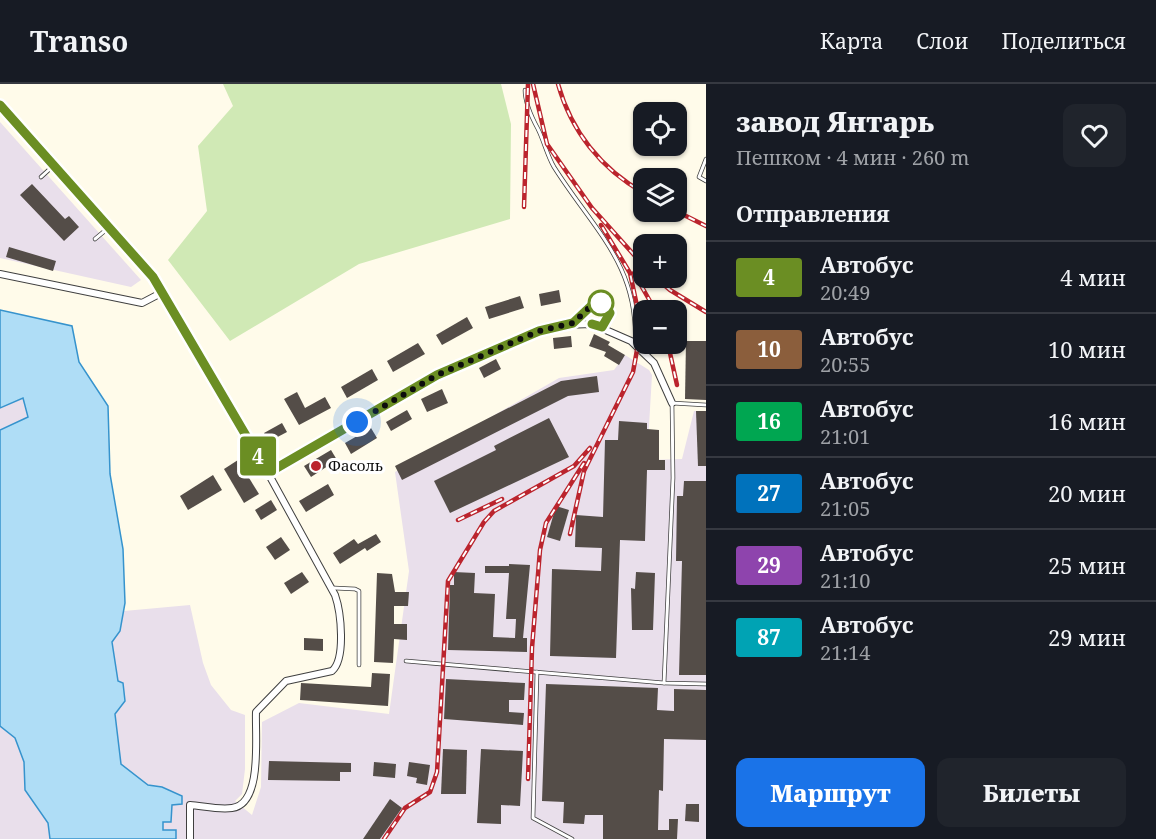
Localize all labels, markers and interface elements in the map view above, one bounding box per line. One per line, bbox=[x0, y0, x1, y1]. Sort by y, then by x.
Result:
text: Transo bbox=[30, 22, 129, 60]
text: Карта bbox=[820, 27, 883, 55]
text: Слои bbox=[916, 27, 968, 55]
text: Поделиться bbox=[1001, 27, 1126, 55]
map controls bbox=[633, 102, 687, 354]
button: locate bbox=[633, 102, 687, 156]
text: завод Янтарь bbox=[736, 102, 934, 140]
button: heart bbox=[1063, 104, 1126, 167]
text: Пешком · 4 мин · 260 m bbox=[736, 144, 969, 171]
button: layers bbox=[633, 168, 687, 222]
text: Отправления bbox=[736, 198, 890, 228]
button: + bbox=[633, 234, 687, 288]
text: Автобус bbox=[820, 249, 913, 279]
text: 4 мин bbox=[1060, 262, 1126, 292]
text: 4 bbox=[763, 263, 775, 291]
text: 20:49 bbox=[820, 279, 870, 306]
unlabelled marker bbox=[588, 290, 614, 316]
button: − bbox=[633, 300, 687, 354]
text: Автобус bbox=[820, 321, 913, 351]
text: 10 мин bbox=[1048, 334, 1126, 364]
text: 10 bbox=[757, 335, 781, 363]
text: 20:55 bbox=[820, 351, 870, 378]
text: Автобус bbox=[820, 393, 913, 423]
text: 16 мин bbox=[1048, 406, 1126, 436]
your location bbox=[342, 407, 372, 437]
text: 16 bbox=[757, 407, 781, 435]
text: 21:01 bbox=[820, 423, 870, 450]
line badge: 4 bbox=[238, 436, 278, 476]
text: 4 bbox=[252, 442, 264, 470]
place label: Фасоль bbox=[328, 455, 383, 475]
marker: Фасоль bbox=[309, 459, 323, 473]
text: Автобус bbox=[820, 465, 913, 495]
text: 20 мин bbox=[1048, 478, 1126, 508]
text: 27 bbox=[757, 479, 781, 507]
text: 21:05 bbox=[820, 495, 870, 522]
text: Автобус bbox=[820, 537, 913, 567]
text: 25 мин bbox=[1048, 550, 1126, 580]
text: 29 bbox=[757, 551, 781, 579]
text: 21:10 bbox=[820, 567, 870, 594]
text: Автобус bbox=[820, 609, 913, 639]
text: 29 мин bbox=[1048, 622, 1126, 652]
text: 87 bbox=[757, 623, 781, 651]
text: 21:14 bbox=[820, 639, 870, 666]
button: Маршрут bbox=[736, 758, 925, 827]
button: Билеты bbox=[937, 758, 1126, 827]

